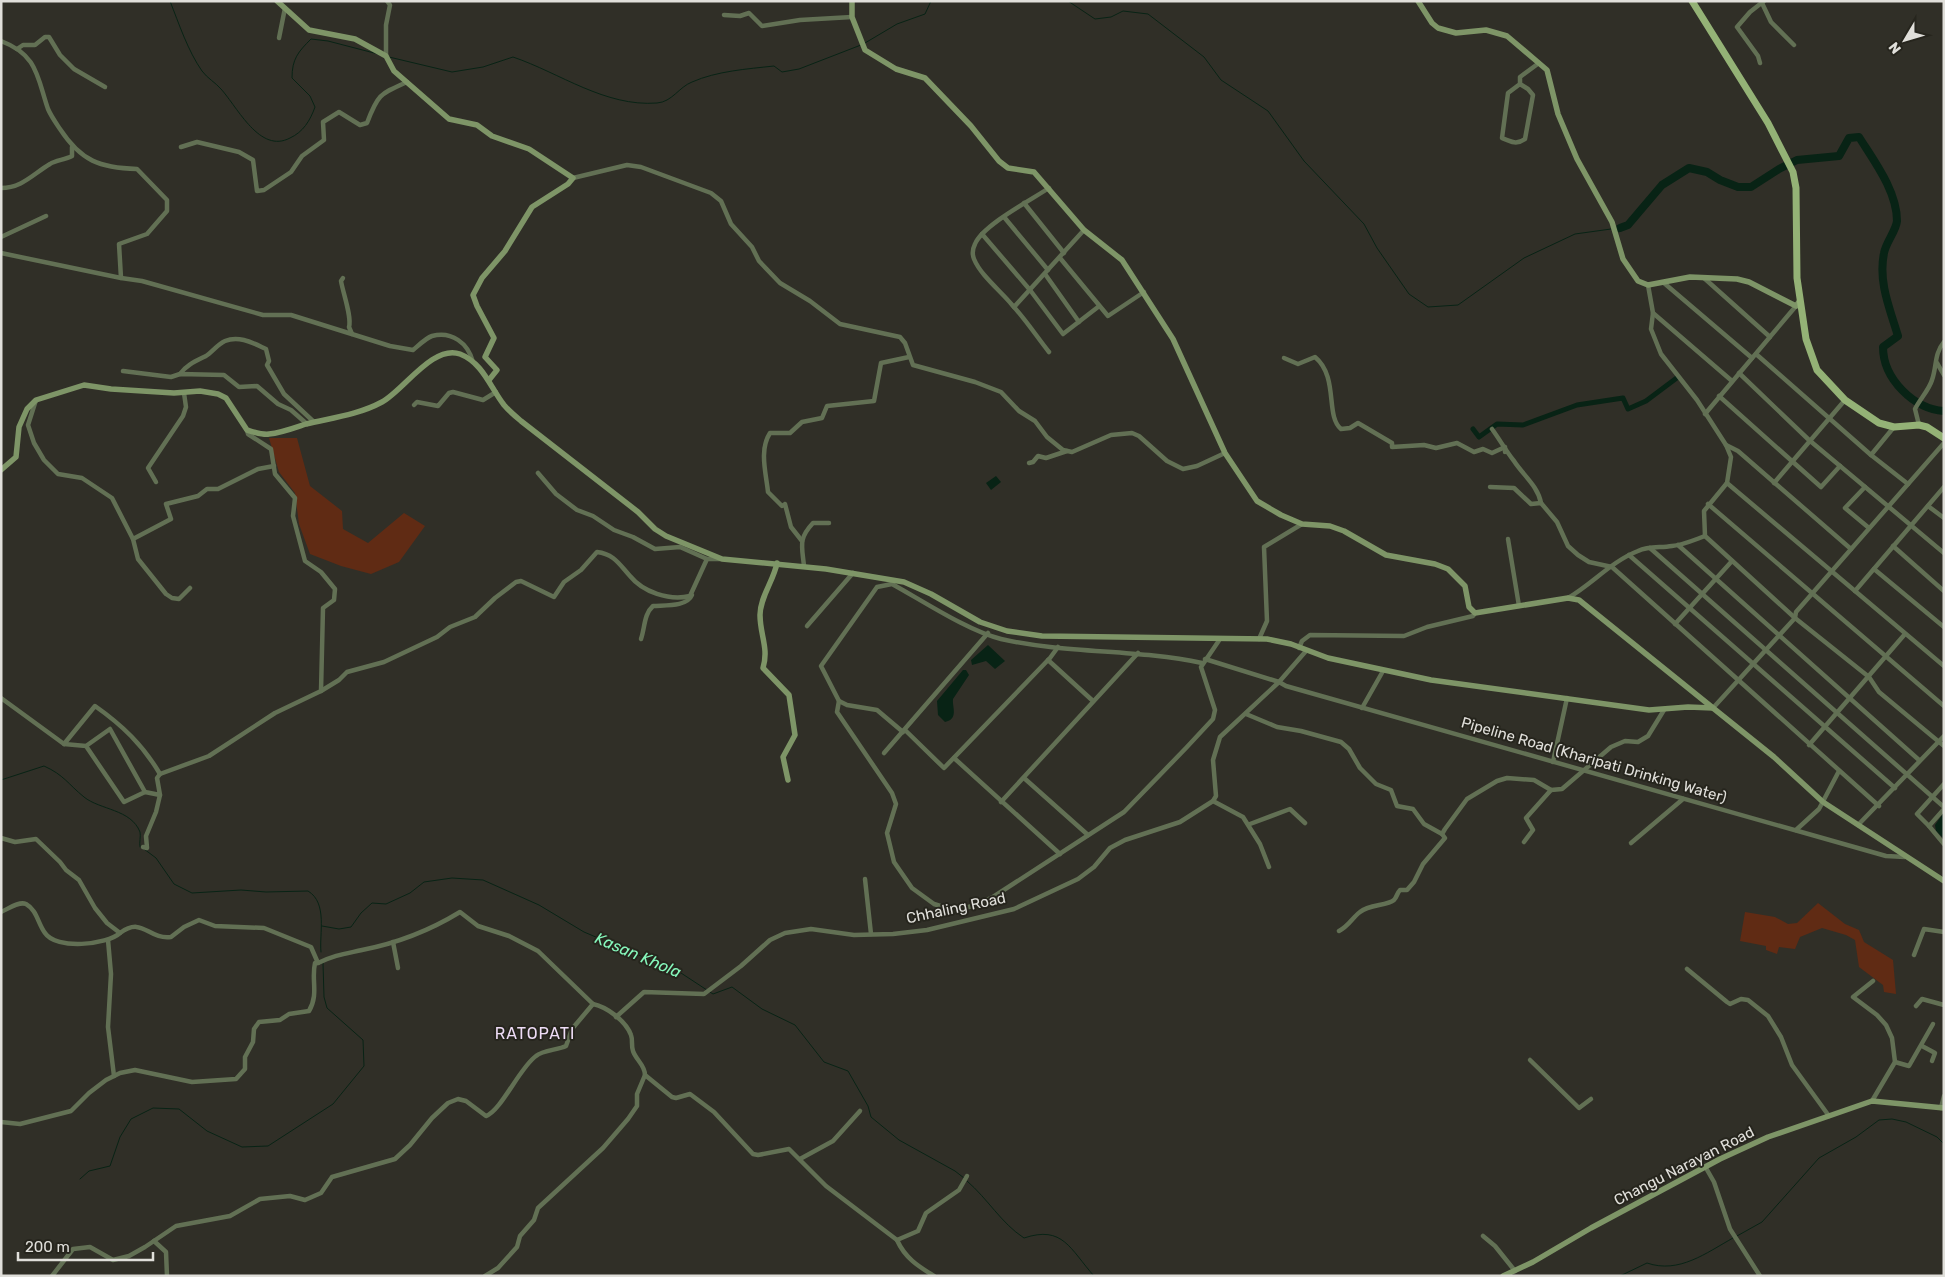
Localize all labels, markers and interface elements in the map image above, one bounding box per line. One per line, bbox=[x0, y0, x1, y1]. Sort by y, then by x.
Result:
north arrow bbox=[1880, 15, 1930, 65]
text: N bbox=[1885, 38, 1905, 57]
street label: Pipeline Road (Kharipati Drinking Water) bbox=[1459, 713, 1729, 807]
street label: Chhaling Road bbox=[905, 889, 1007, 927]
water label: Kasan Khola bbox=[592, 928, 684, 982]
district label: RATOPATI bbox=[495, 1024, 575, 1043]
street label: Changu Narayan Road bbox=[1611, 1123, 1757, 1209]
scale bar bbox=[18, 1230, 152, 1262]
text: 200 m bbox=[25, 1238, 70, 1256]

